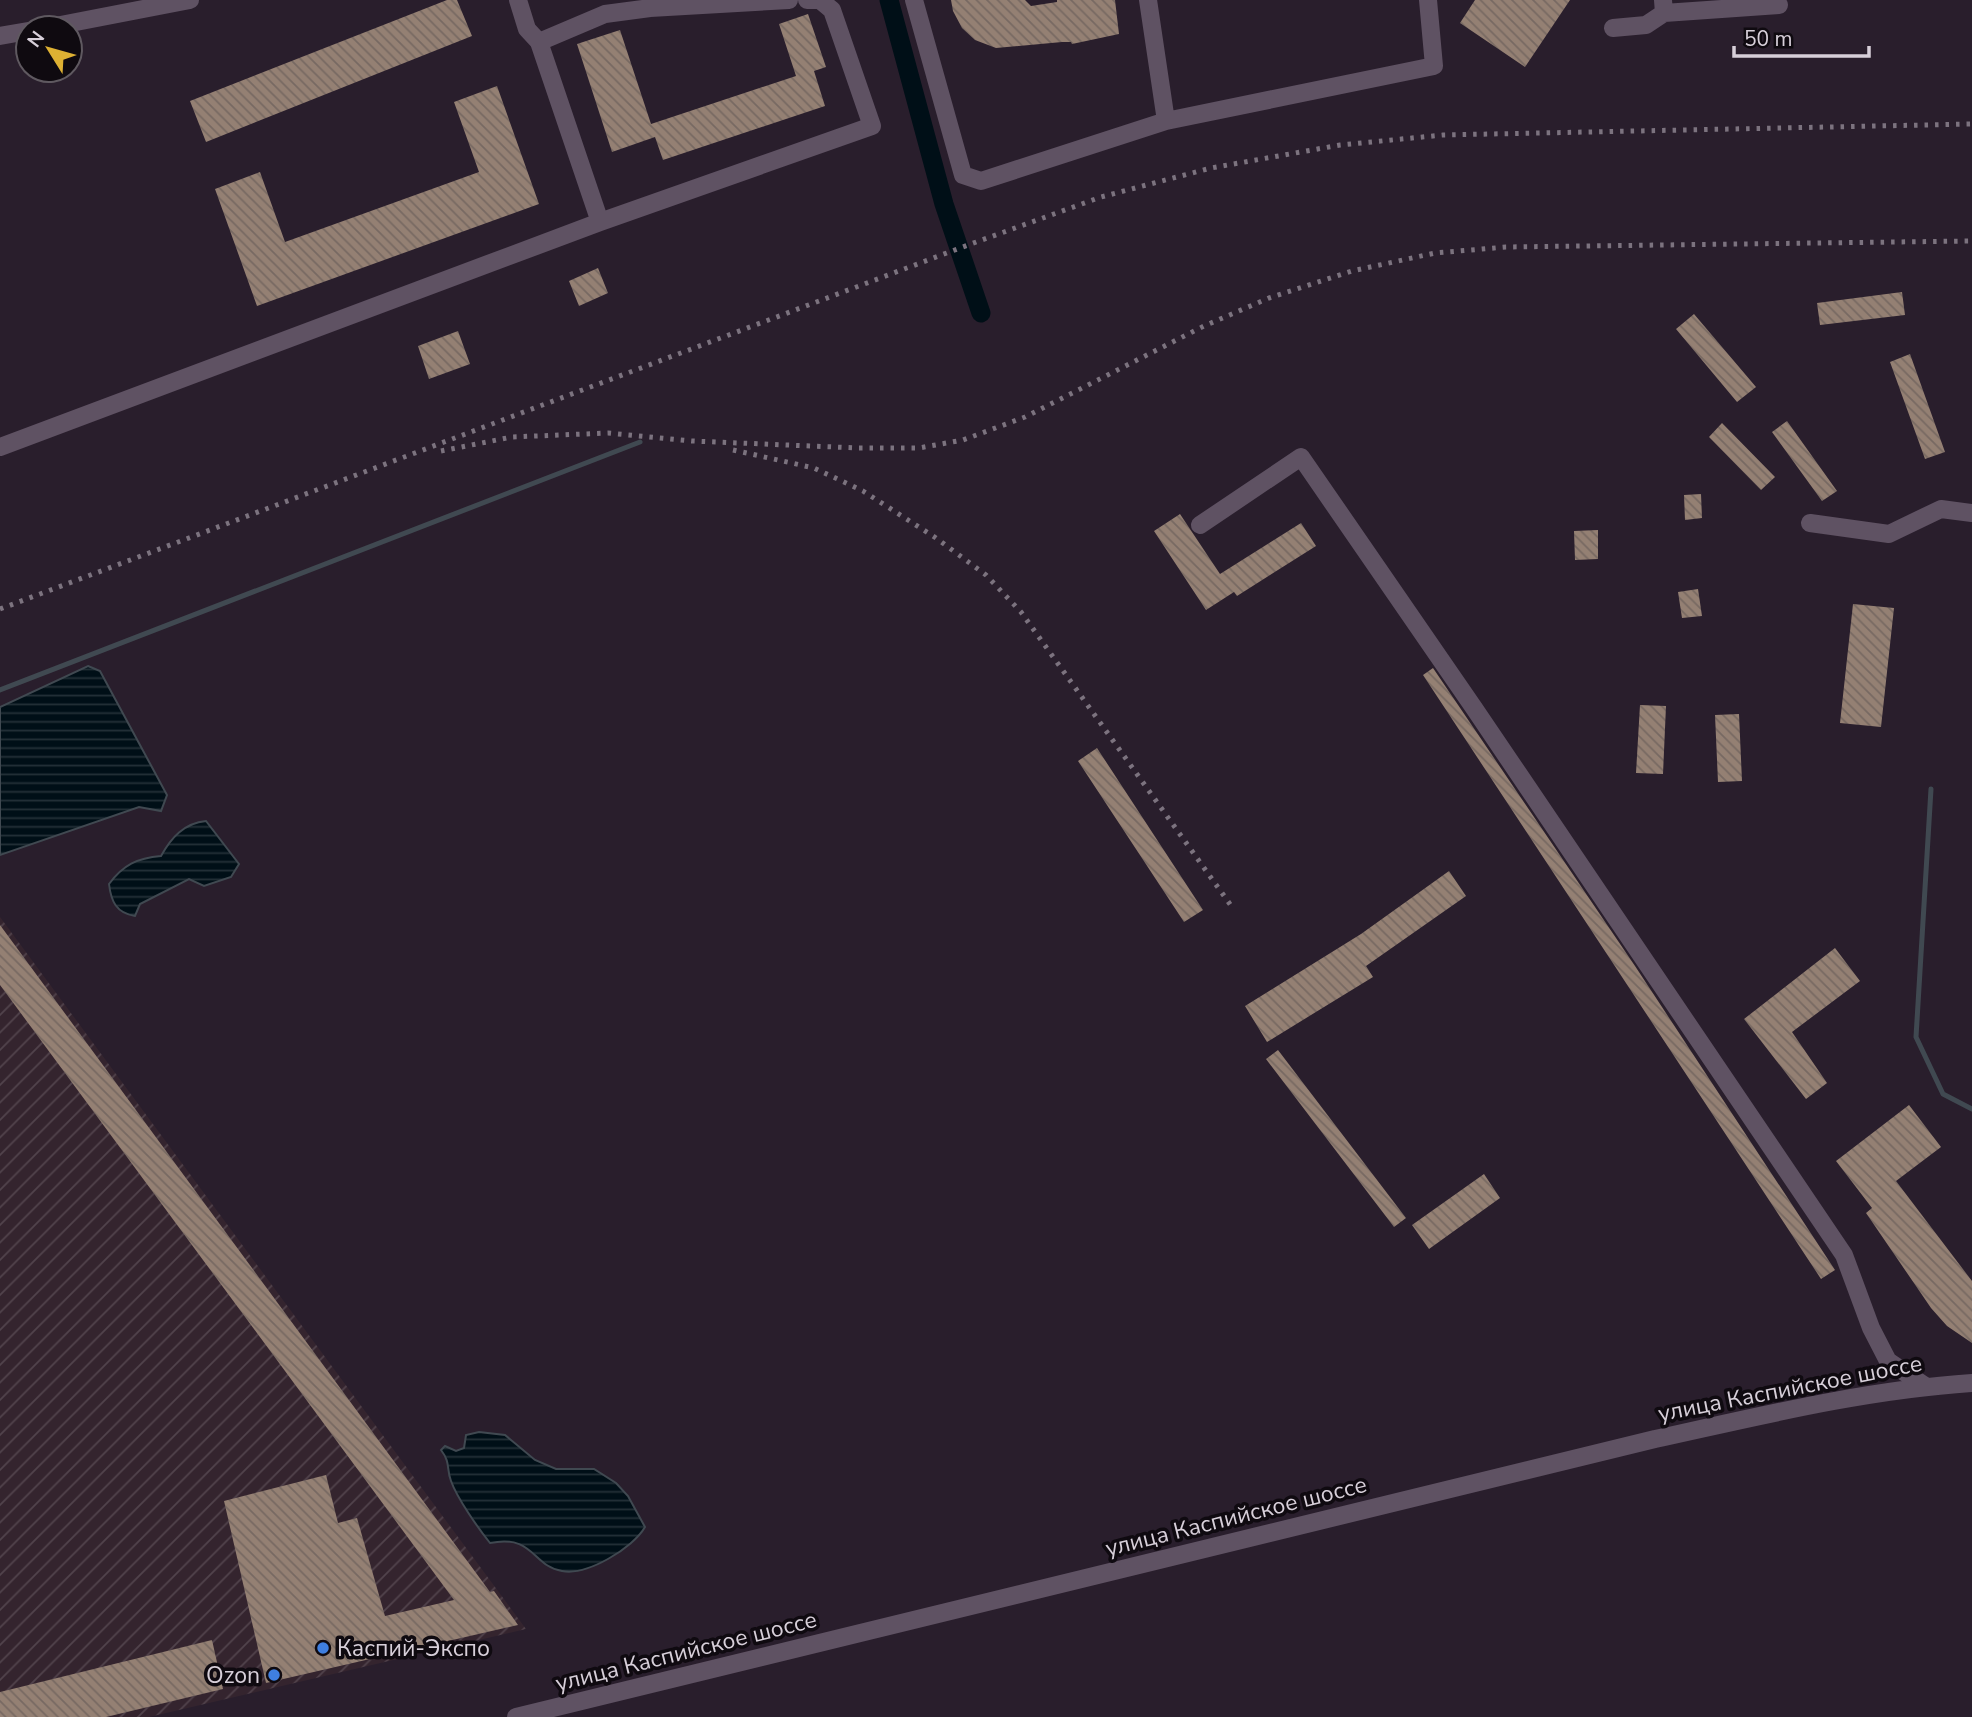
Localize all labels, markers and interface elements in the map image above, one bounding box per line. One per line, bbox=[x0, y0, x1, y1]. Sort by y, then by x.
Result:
north arrow bbox=[14, 14, 84, 84]
scale bar bbox=[1734, 14, 1869, 58]
text: 50 m bbox=[1744, 25, 1793, 53]
text: N bbox=[22, 26, 51, 53]
street label: улица Каспийское шоссе bbox=[1655, 1348, 1925, 1429]
street label: улица Каспийское шоссе bbox=[1102, 1469, 1370, 1564]
street label: улица Каспийское шоссе bbox=[552, 1604, 820, 1699]
place label: Каспий-Экспо bbox=[337, 1633, 490, 1664]
marker: Каспий-Экспо bbox=[315, 1640, 331, 1656]
place label: Ozon bbox=[206, 1660, 260, 1691]
marker: Ozon bbox=[266, 1667, 282, 1683]

